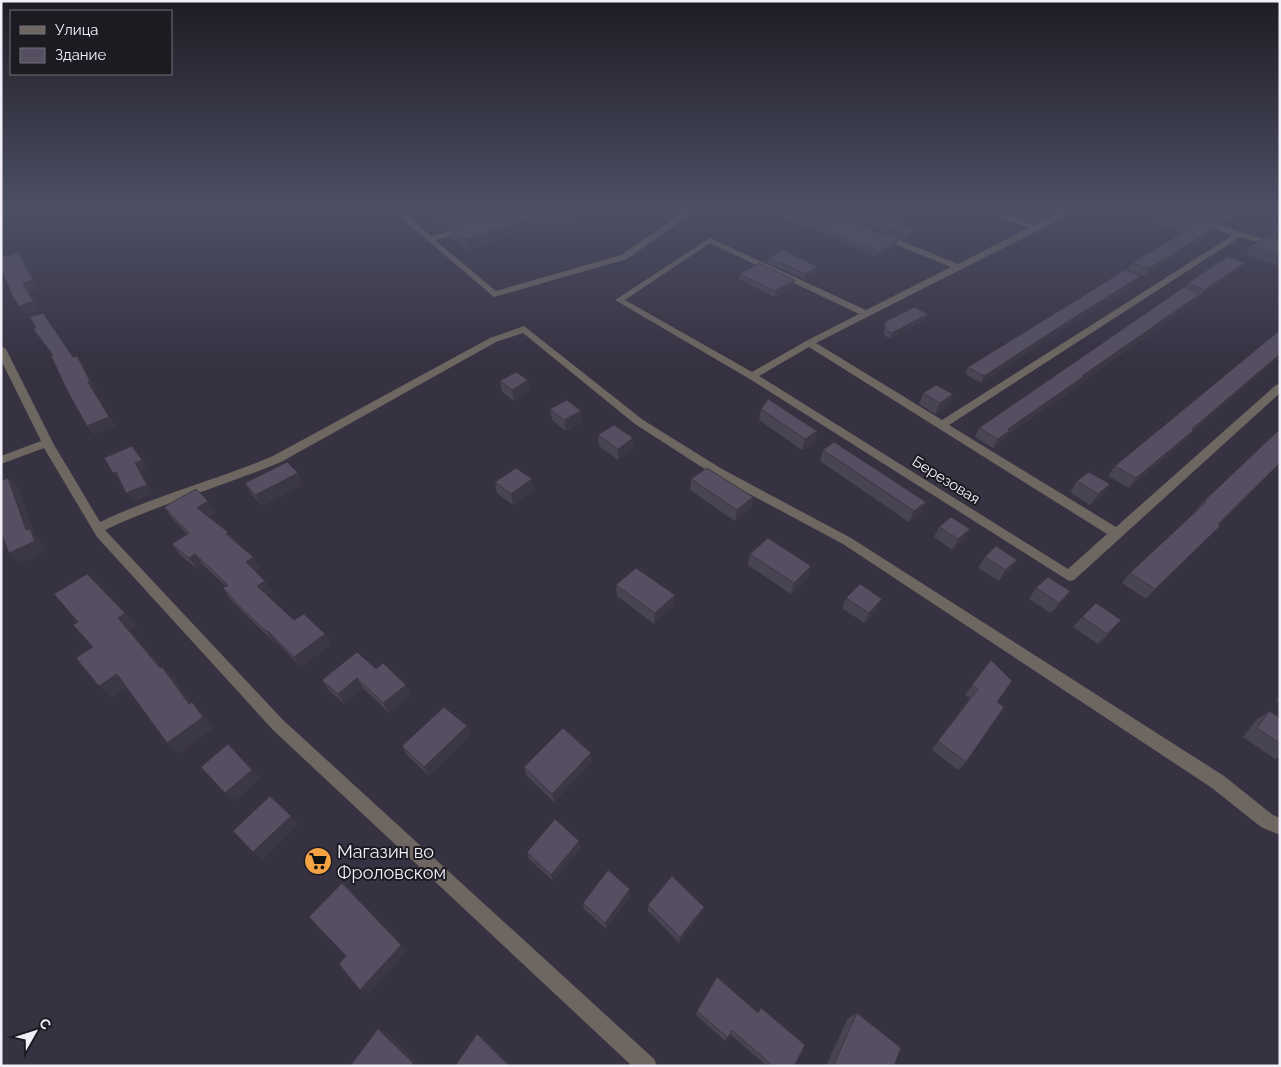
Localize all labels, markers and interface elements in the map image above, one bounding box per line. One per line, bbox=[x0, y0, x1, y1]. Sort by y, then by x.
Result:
legend bbox=[10, 10, 172, 75]
text: Улица bbox=[55, 21, 99, 39]
text: Здание bbox=[55, 46, 107, 64]
street label: Березовая bbox=[909, 452, 983, 508]
place label: Магазин во Фроловском bbox=[337, 841, 446, 883]
supermarket icon: Магазин во Фроловском bbox=[303, 846, 333, 876]
north arrow bbox=[10, 1007, 60, 1057]
text: С bbox=[36, 1015, 55, 1033]

